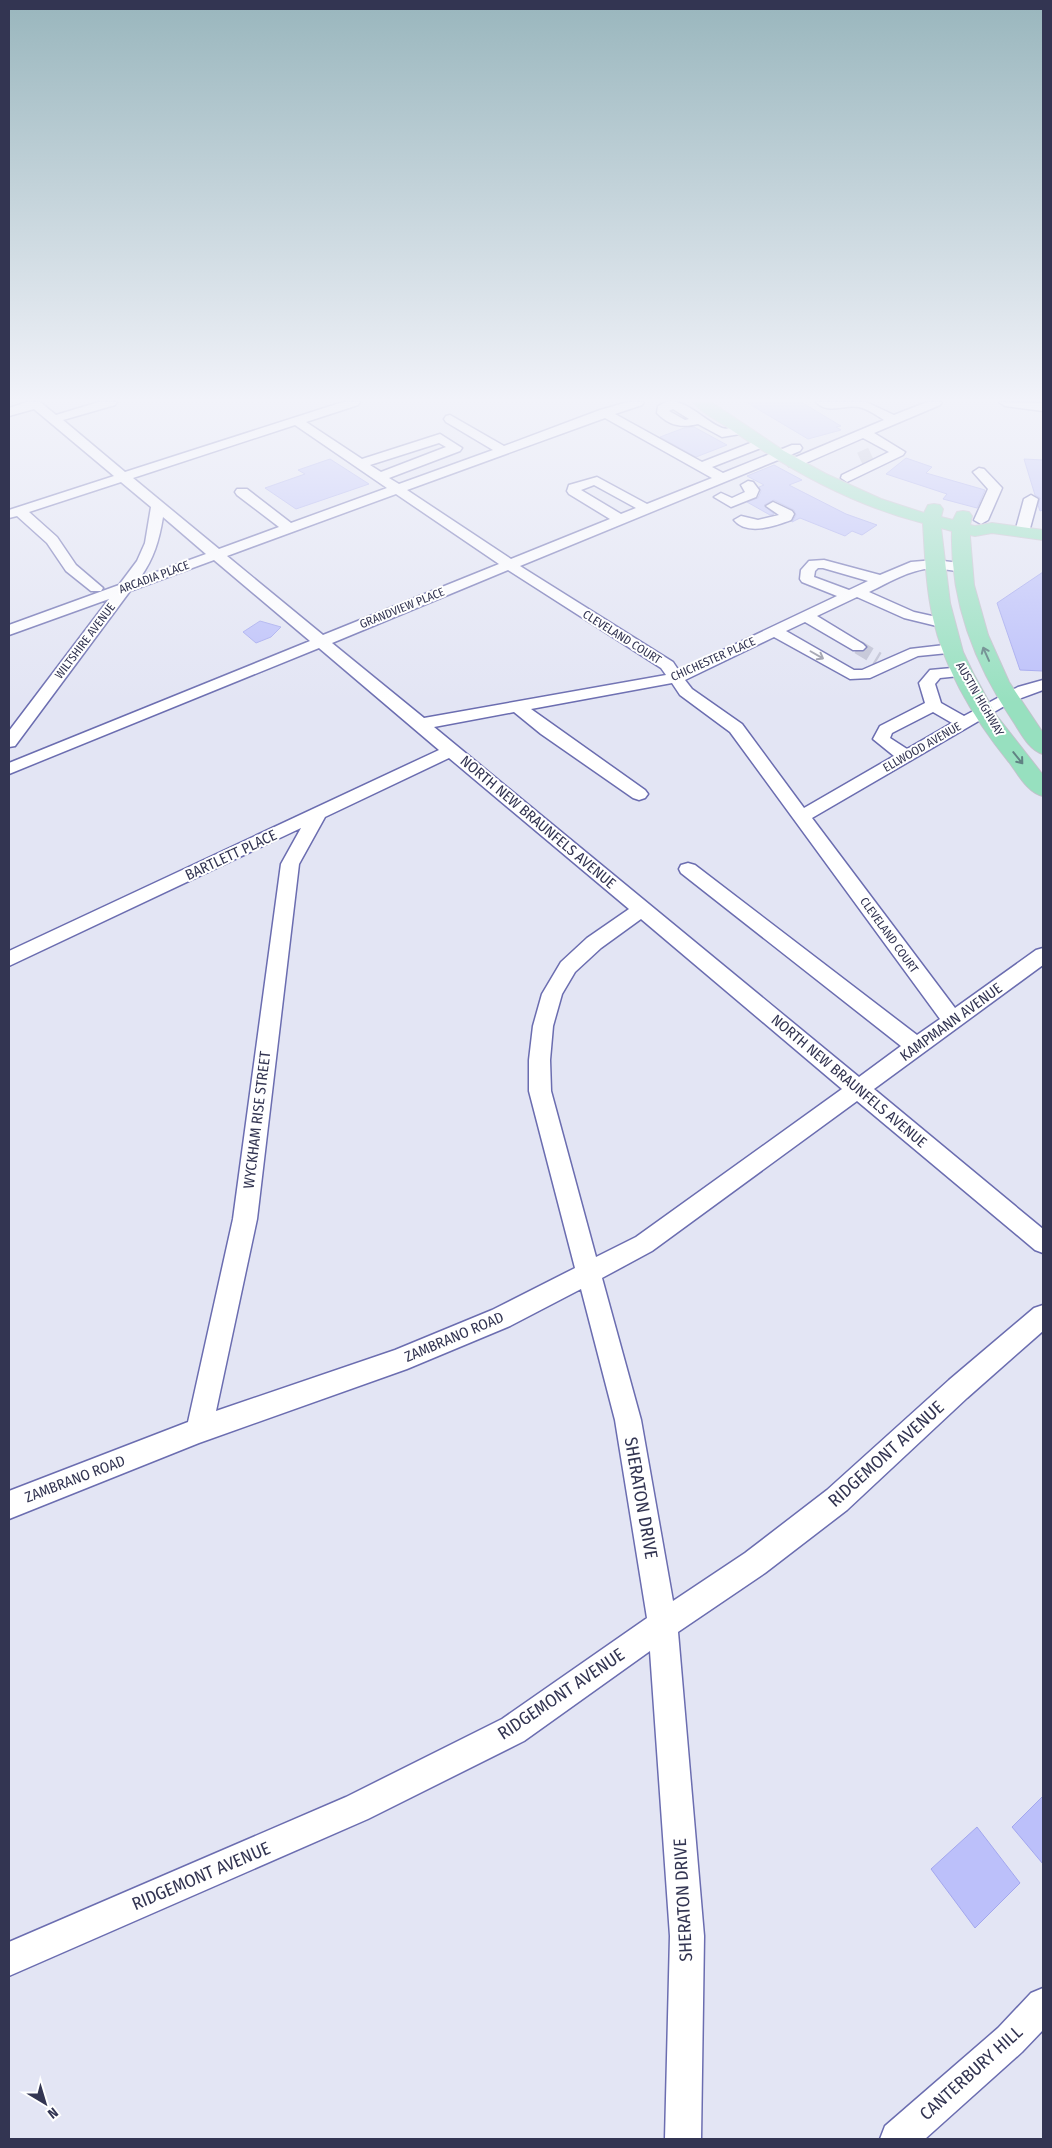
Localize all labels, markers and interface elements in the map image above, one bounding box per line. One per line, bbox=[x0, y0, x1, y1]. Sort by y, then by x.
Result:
street label: ARCADIA PLACE bbox=[117, 558, 191, 596]
street label: GRANDVIEW PLACE bbox=[358, 584, 447, 631]
street label: WILTSHIRE AVENUE bbox=[52, 600, 118, 682]
street label: CLEVELAND COURT bbox=[580, 607, 664, 667]
street label: CHICHESTER PLACE bbox=[669, 634, 758, 684]
one-way arrow bbox=[980, 647, 990, 662]
one-way arrow bbox=[810, 651, 824, 661]
street label: AUSTIN HIGHWAY bbox=[953, 660, 1007, 738]
street label: ELLWOOD AVENUE bbox=[881, 719, 964, 775]
one-way arrow bbox=[1013, 751, 1024, 764]
street label: NORTH NEW BRAUNFELS AVENUE bbox=[457, 752, 619, 892]
street label: BARTLETT PLACE bbox=[182, 826, 280, 884]
street label: CLEVELAND COURT bbox=[857, 895, 921, 976]
street label: KAMPMANN AVENUE bbox=[897, 979, 1005, 1065]
street label: NORTH NEW BRAUNFELS AVENUE bbox=[768, 1011, 930, 1151]
street label: WYCKHAM RISE STREET bbox=[240, 1050, 274, 1190]
street label: ZAMBRANO ROAD bbox=[402, 1308, 506, 1366]
street label: RIDGEMONT AVENUE bbox=[824, 1396, 948, 1512]
street label: SHERATON DRIVE bbox=[619, 1435, 663, 1561]
street label: ZAMBRANO ROAD bbox=[22, 1452, 128, 1506]
street label: RIDGEMONT AVENUE bbox=[494, 1644, 628, 1744]
street label: RIDGEMONT AVENUE bbox=[129, 1837, 273, 1915]
street label: SHERATON DRIVE bbox=[669, 1838, 697, 1962]
street label: CANTERBURY HILL bbox=[915, 2021, 1027, 2125]
north arrow bbox=[20, 2078, 70, 2128]
text: N bbox=[44, 2104, 61, 2122]

